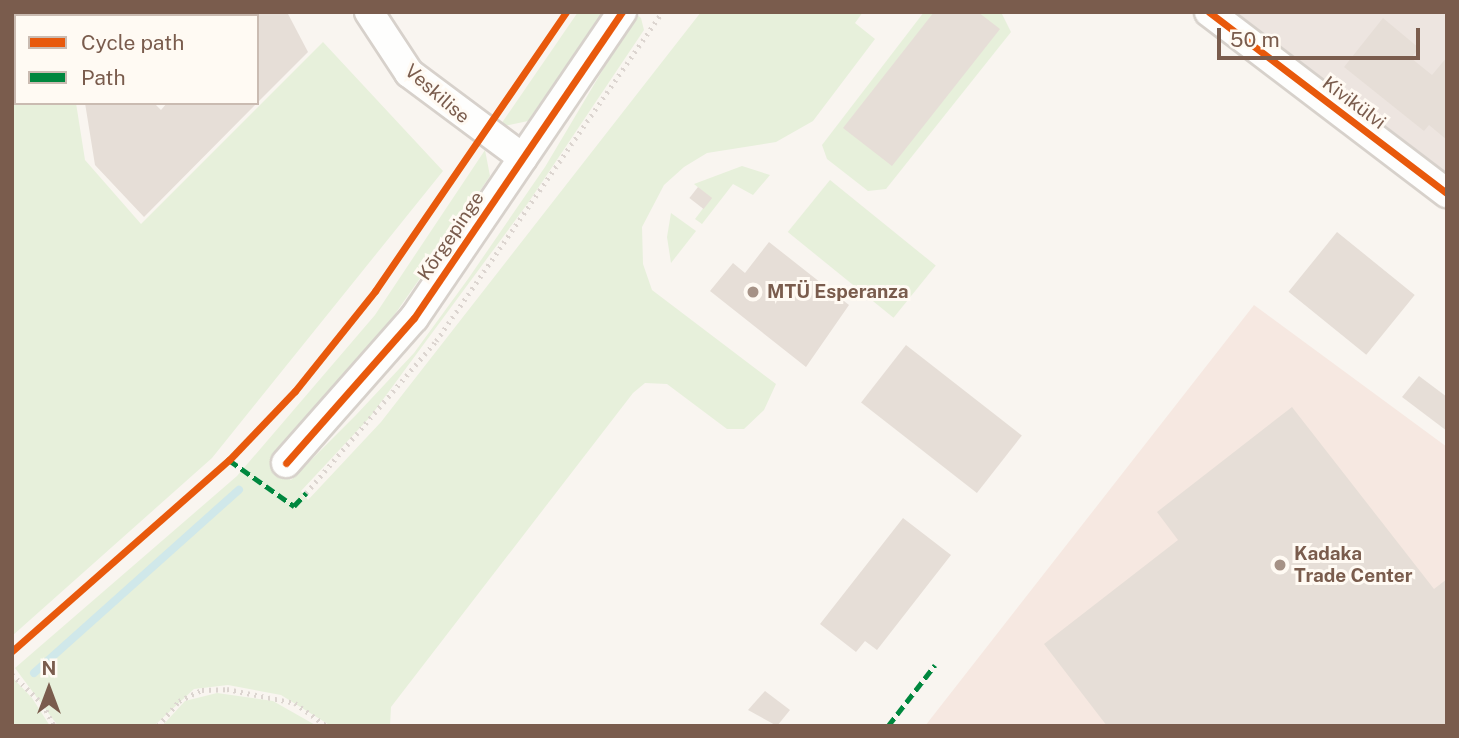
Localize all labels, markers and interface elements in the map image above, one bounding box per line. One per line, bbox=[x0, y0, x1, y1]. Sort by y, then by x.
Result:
legend bbox=[14, 14, 259, 105]
scale bar bbox=[1221, 14, 1424, 58]
text: 50 m bbox=[1230, 27, 1280, 52]
text: Cycle path bbox=[81, 30, 184, 55]
street label: Veskilise bbox=[400, 60, 474, 128]
text: Path bbox=[81, 65, 126, 90]
street label: Kivikülvi bbox=[1318, 72, 1390, 134]
street label: Kõrgepinge bbox=[413, 187, 489, 285]
place label: MTÜ Esperanza bbox=[767, 281, 909, 303]
marker: MTÜ Esperanza bbox=[745, 284, 761, 300]
place label: Kadaka Trade Center bbox=[1294, 543, 1413, 587]
marker: Kadaka Trade Center bbox=[1272, 557, 1288, 573]
north arrow bbox=[14, 654, 84, 724]
text: N bbox=[42, 657, 56, 679]

